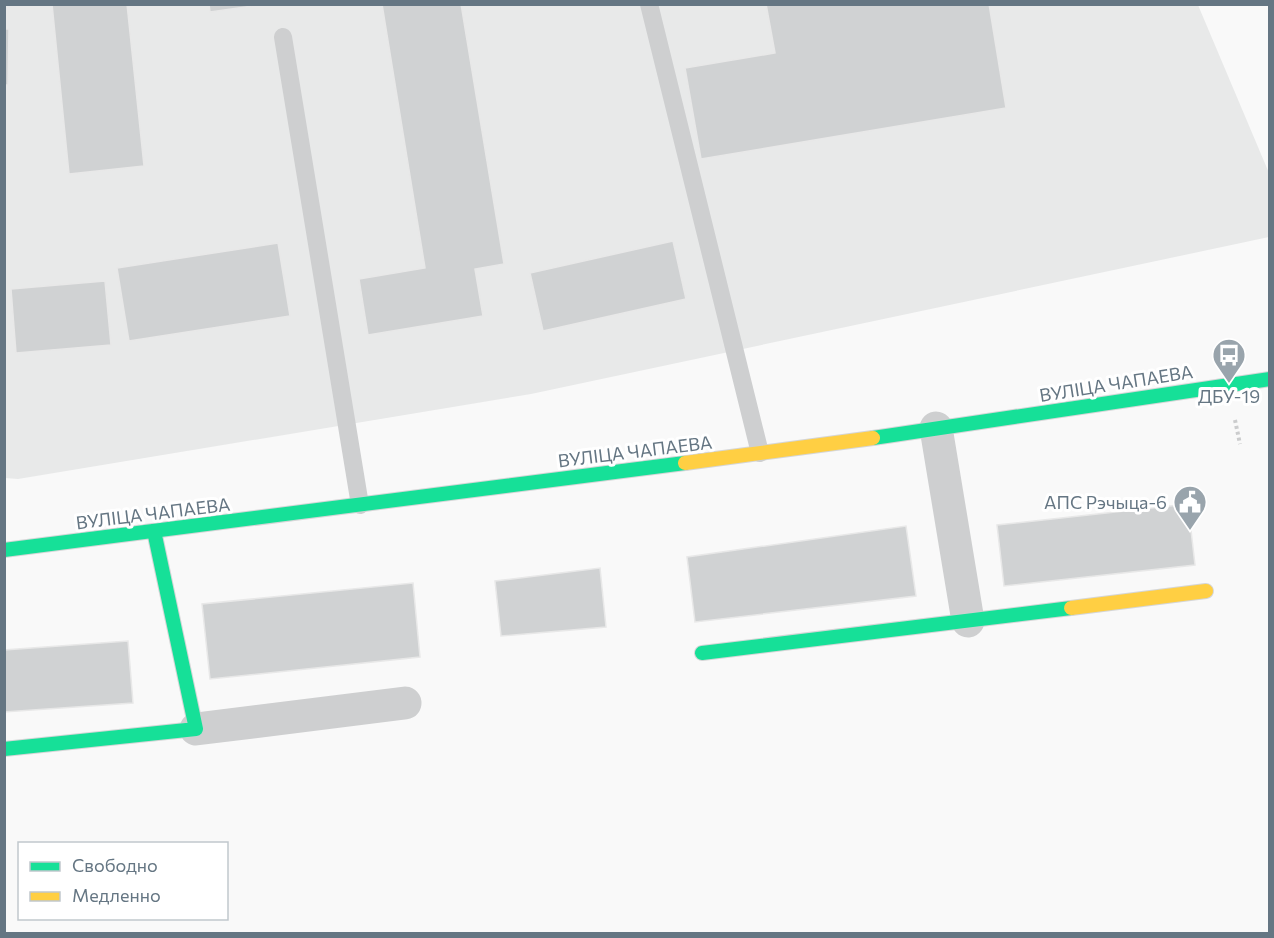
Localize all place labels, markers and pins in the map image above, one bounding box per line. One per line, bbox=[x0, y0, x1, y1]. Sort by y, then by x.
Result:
bus stop icon: ДБУ-19 bbox=[1211, 337, 1247, 384]
place label: ДБУ-19 bbox=[1198, 385, 1260, 407]
public building icon: АПС Рэчыца-6 bbox=[1172, 484, 1208, 531]
place label: АПС Рэчыца-6 bbox=[1044, 491, 1167, 513]

